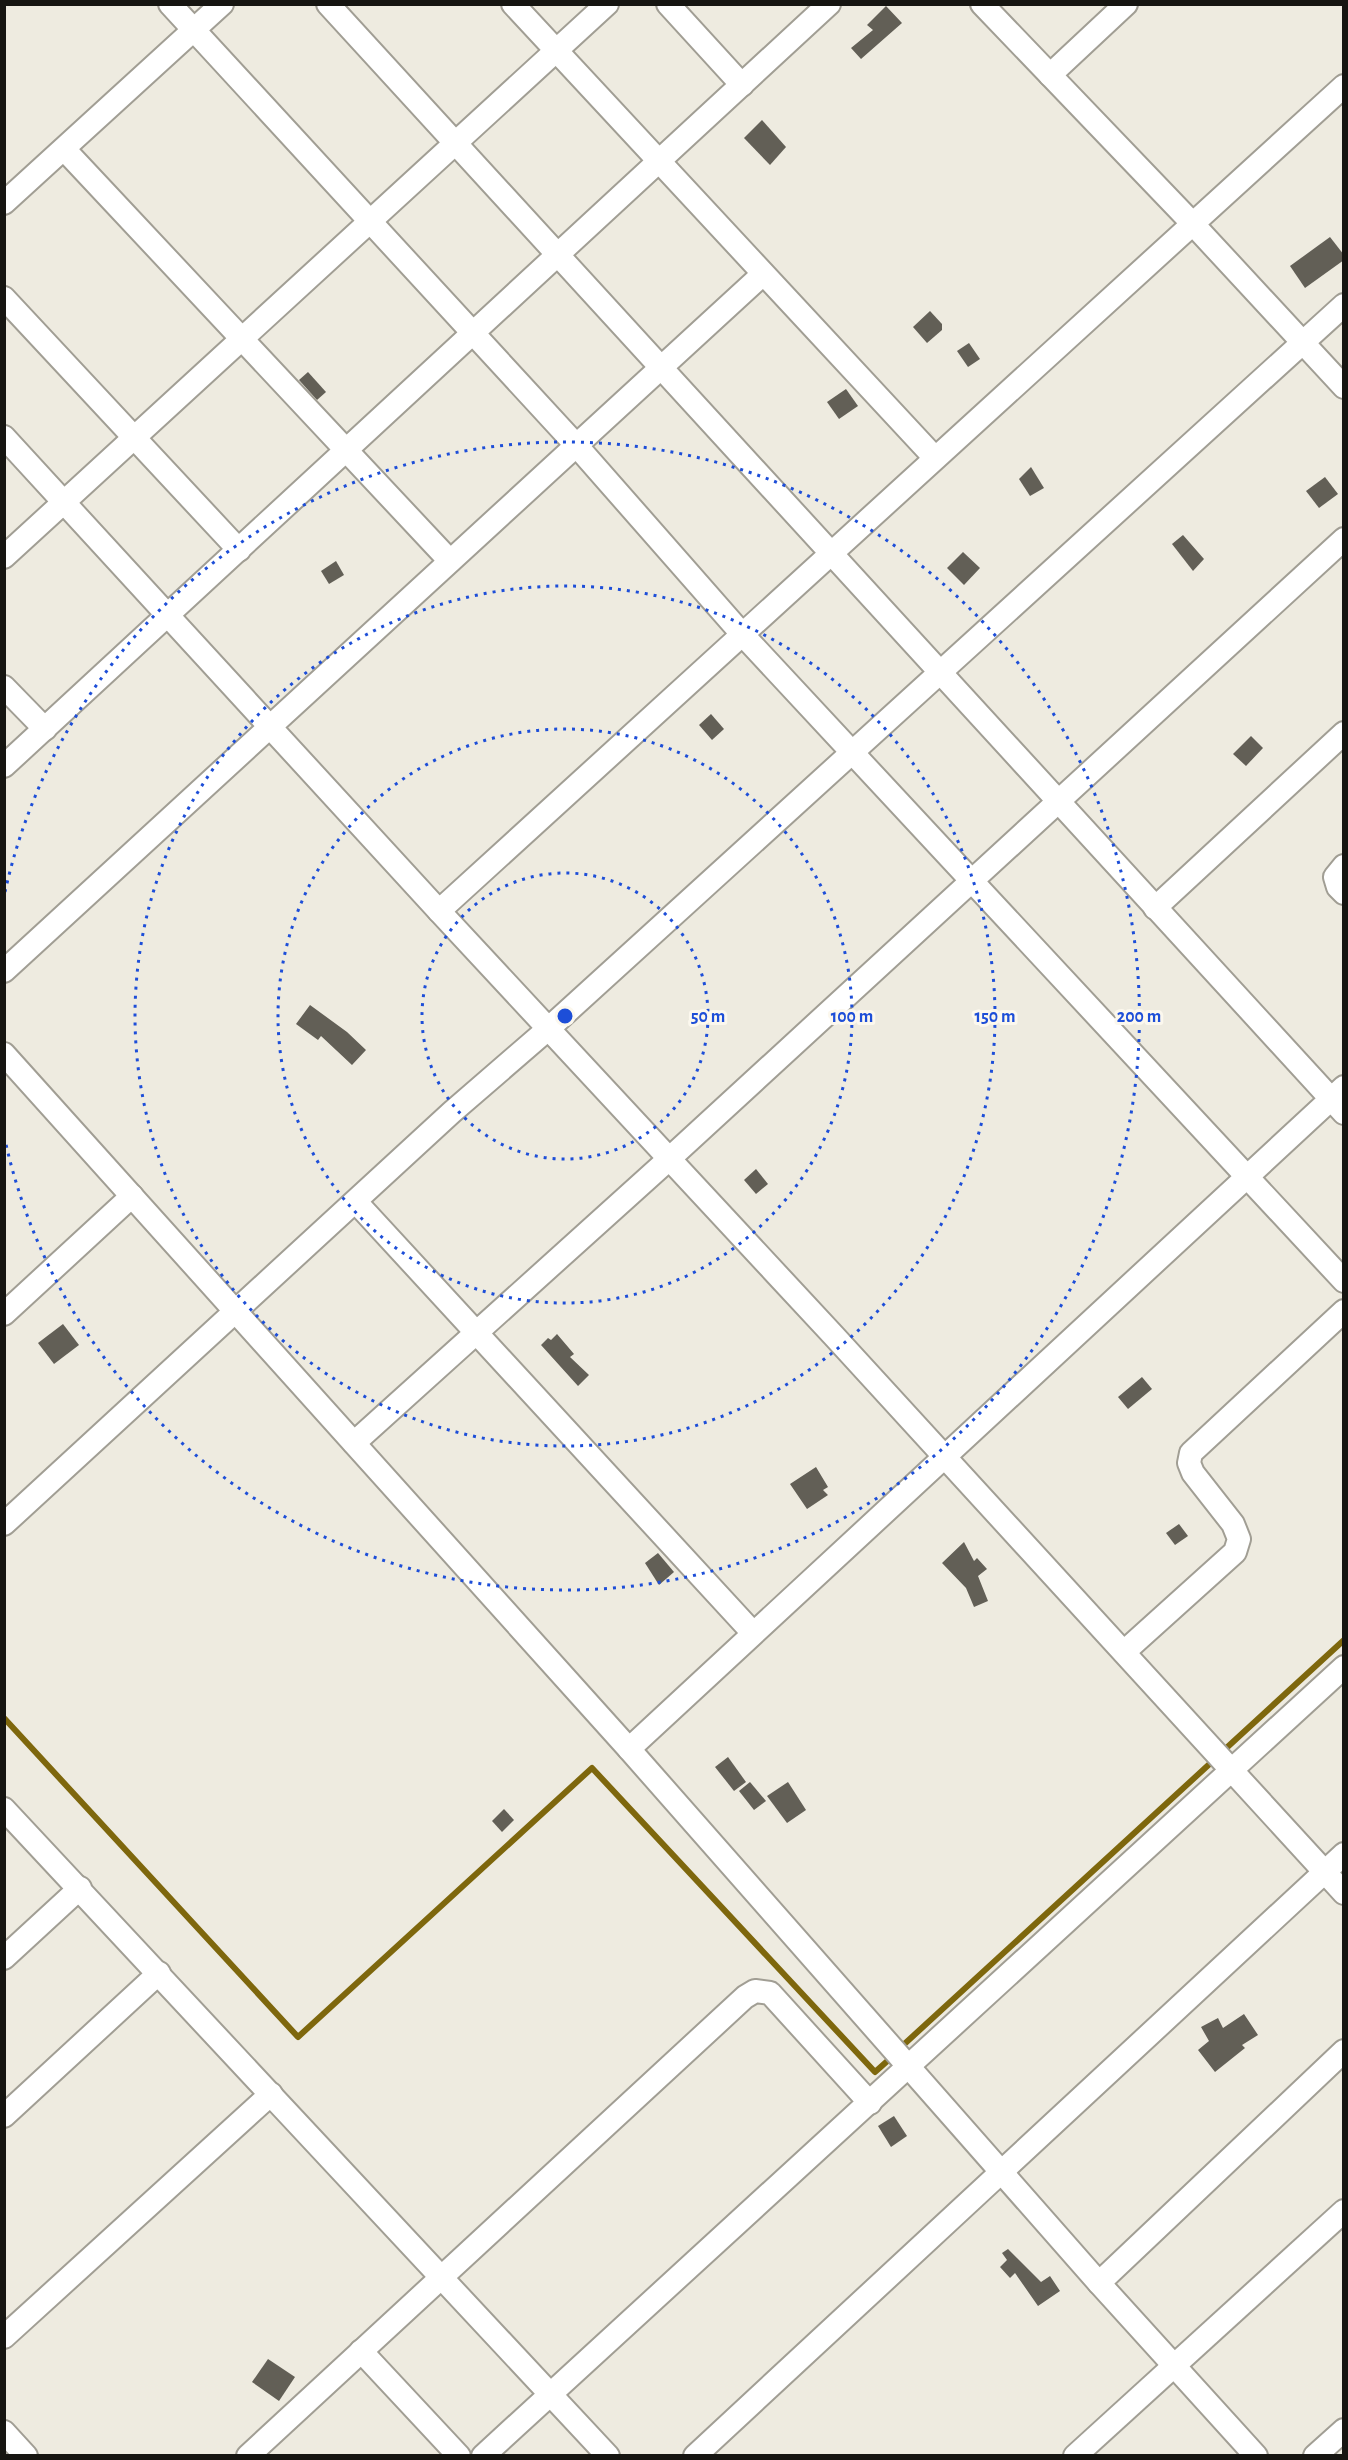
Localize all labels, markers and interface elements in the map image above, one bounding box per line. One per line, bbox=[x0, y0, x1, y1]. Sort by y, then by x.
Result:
centre of rings bbox=[555, 1006, 575, 1026]
text: 50 m bbox=[691, 1008, 725, 1026]
text: 100 m bbox=[831, 1008, 873, 1026]
text: 150 m bbox=[975, 1008, 1015, 1026]
text: 200 m bbox=[1117, 1008, 1161, 1026]

